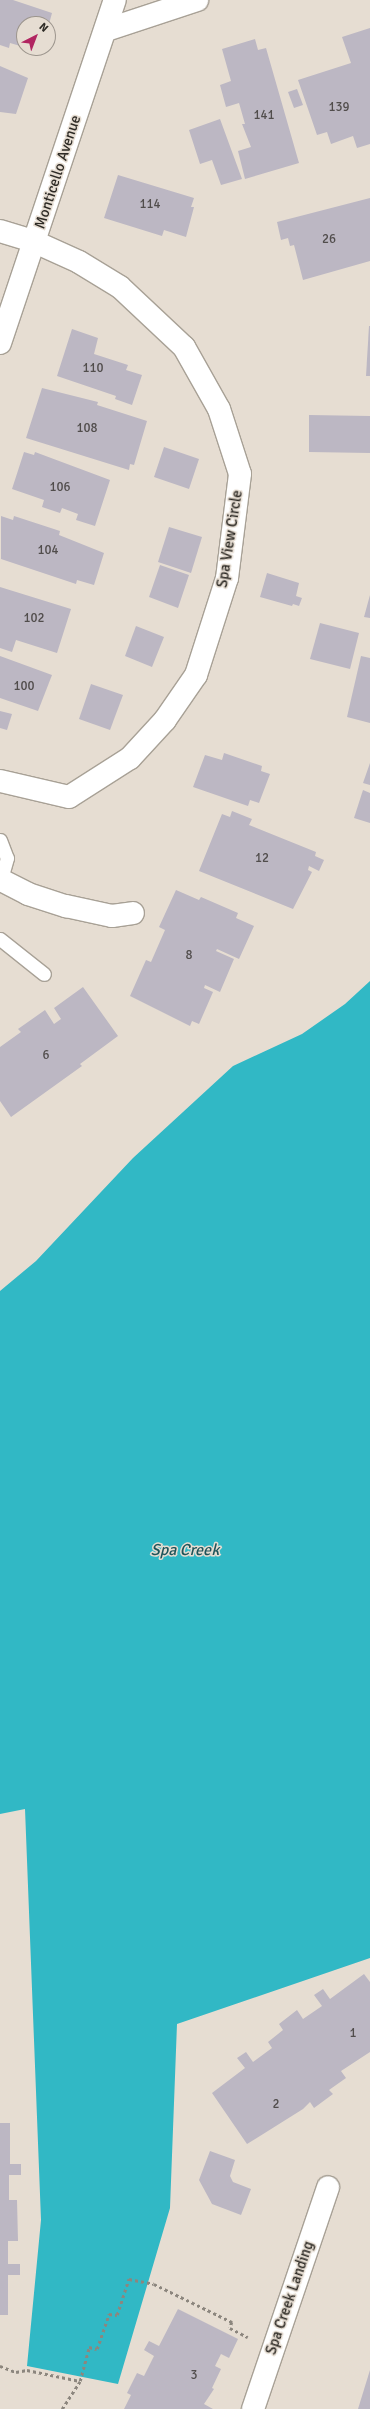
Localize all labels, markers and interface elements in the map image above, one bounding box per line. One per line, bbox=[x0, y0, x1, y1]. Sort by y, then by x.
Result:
north arrow bbox=[16, 16, 56, 56]
text: N bbox=[37, 20, 51, 35]
house number: 139 bbox=[328, 99, 350, 115]
house number: 141 bbox=[253, 107, 275, 123]
street label: Monticello Avenue bbox=[31, 113, 85, 231]
house number: 114 bbox=[139, 196, 161, 212]
house number: 26 bbox=[322, 231, 336, 247]
house number: 110 bbox=[82, 360, 104, 376]
house number: 108 bbox=[76, 420, 98, 436]
house number: 106 bbox=[49, 479, 71, 495]
street label: Spa View Circle bbox=[213, 489, 247, 589]
house number: 104 bbox=[37, 542, 59, 558]
house number: 102 bbox=[23, 610, 45, 626]
house number: 100 bbox=[13, 678, 35, 694]
house number: 12 bbox=[255, 850, 269, 866]
house number: 8 bbox=[185, 947, 193, 963]
house number: 6 bbox=[42, 1047, 50, 1063]
water label: Spa Creek bbox=[151, 1540, 219, 1560]
house number: 1 bbox=[349, 2025, 357, 2041]
house number: 2 bbox=[272, 2096, 280, 2112]
street label: Spa Creek Landing bbox=[262, 2239, 318, 2357]
house number: 3 bbox=[190, 2367, 198, 2383]

